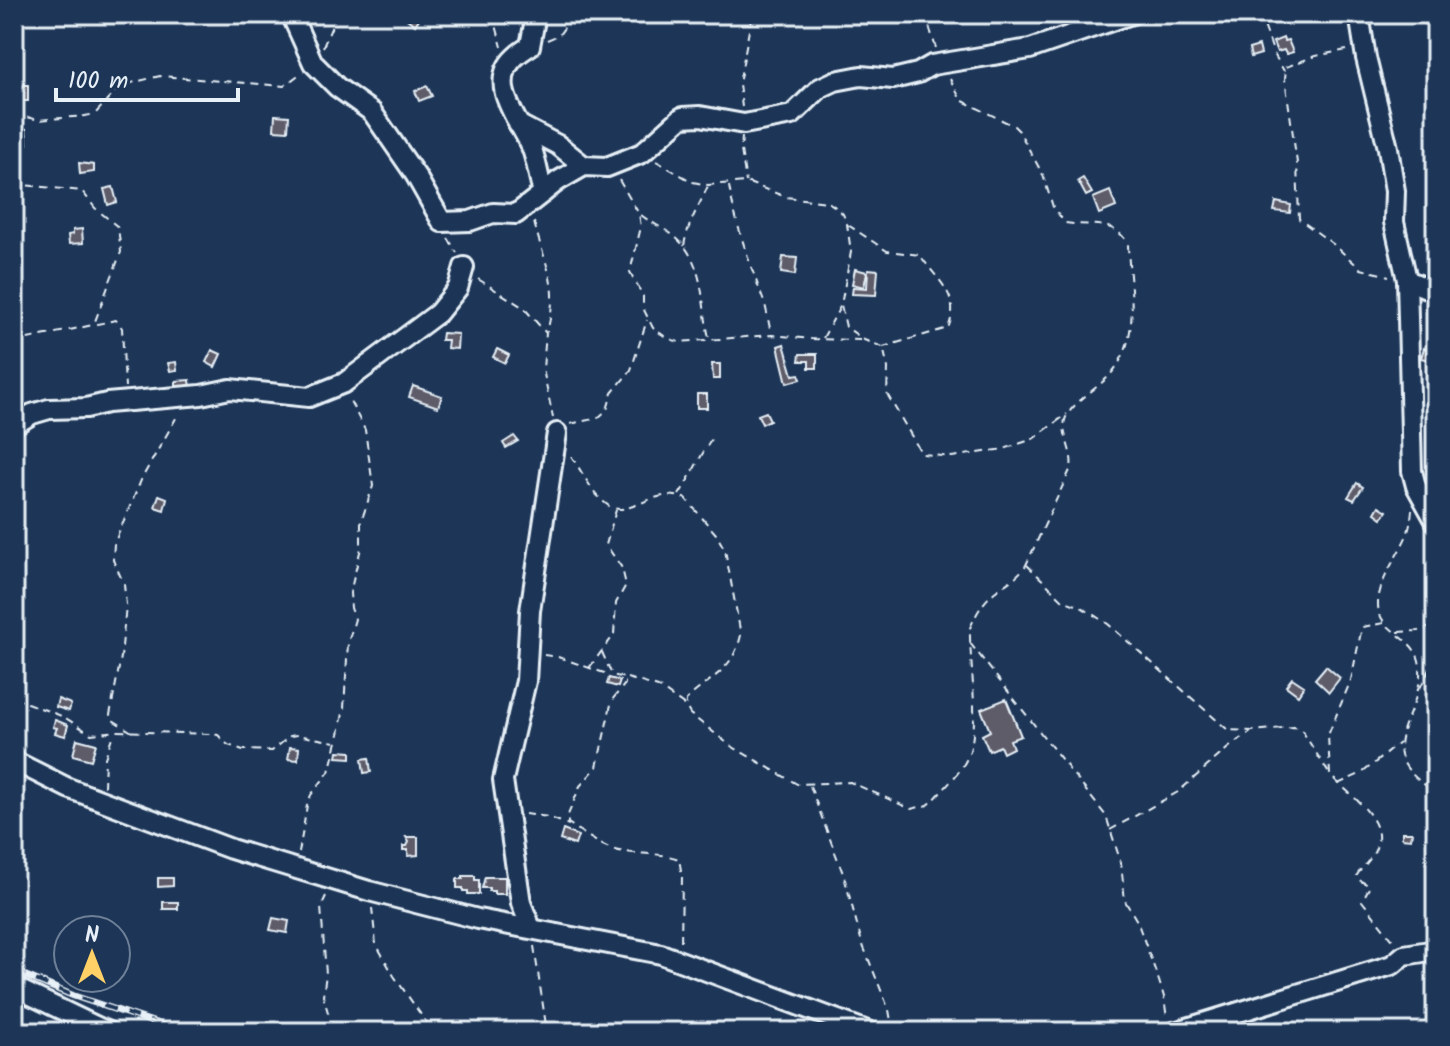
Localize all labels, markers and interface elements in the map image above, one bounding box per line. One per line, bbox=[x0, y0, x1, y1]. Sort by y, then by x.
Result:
scale bar bbox=[56, 52, 238, 102]
text: 100 m bbox=[68, 62, 128, 101]
north arrow bbox=[52, 914, 132, 994]
text: N bbox=[85, 919, 99, 954]

